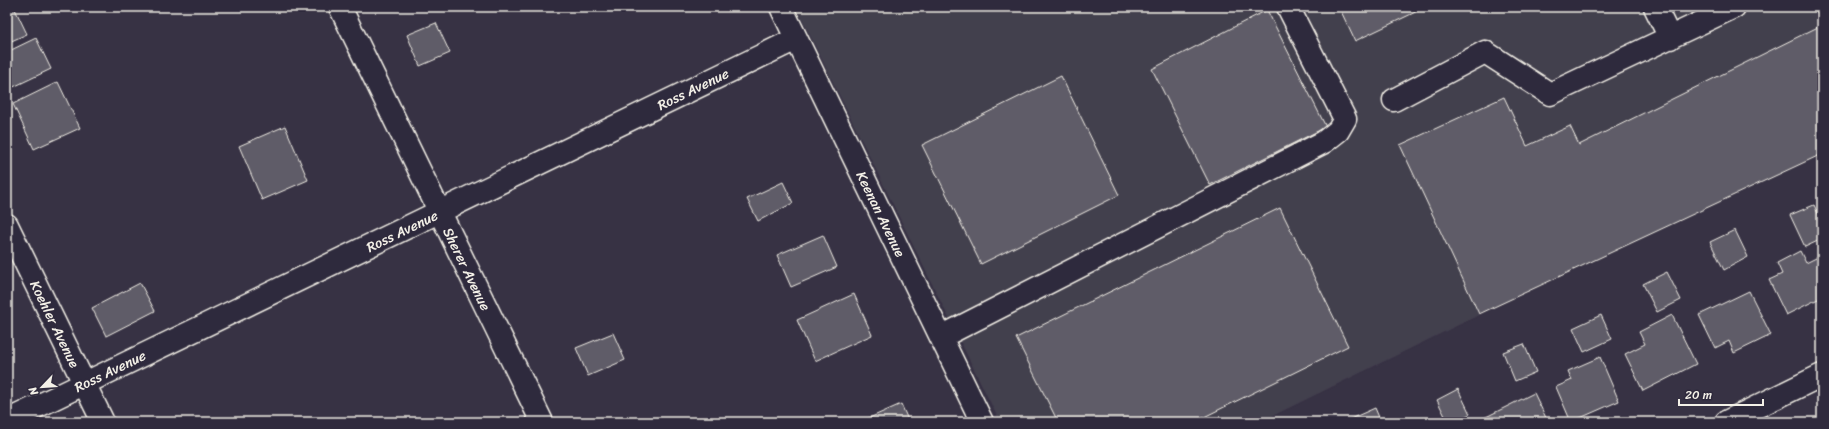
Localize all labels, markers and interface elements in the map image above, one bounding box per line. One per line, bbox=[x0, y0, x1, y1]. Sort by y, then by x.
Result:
street label: Ross Avenue bbox=[653, 61, 733, 118]
street label: Keenan Avenue bbox=[849, 167, 912, 262]
street label: Ross Avenue bbox=[362, 203, 442, 260]
street label: Sherer Avenue bbox=[436, 223, 498, 315]
street label: Koehler Avenue bbox=[22, 276, 87, 373]
street label: Ross Avenue bbox=[70, 343, 150, 400]
north arrow bbox=[22, 367, 62, 407]
scale bar bbox=[1679, 381, 1763, 407]
text: N bbox=[23, 383, 44, 399]
text: 20 m bbox=[1685, 384, 1712, 406]

